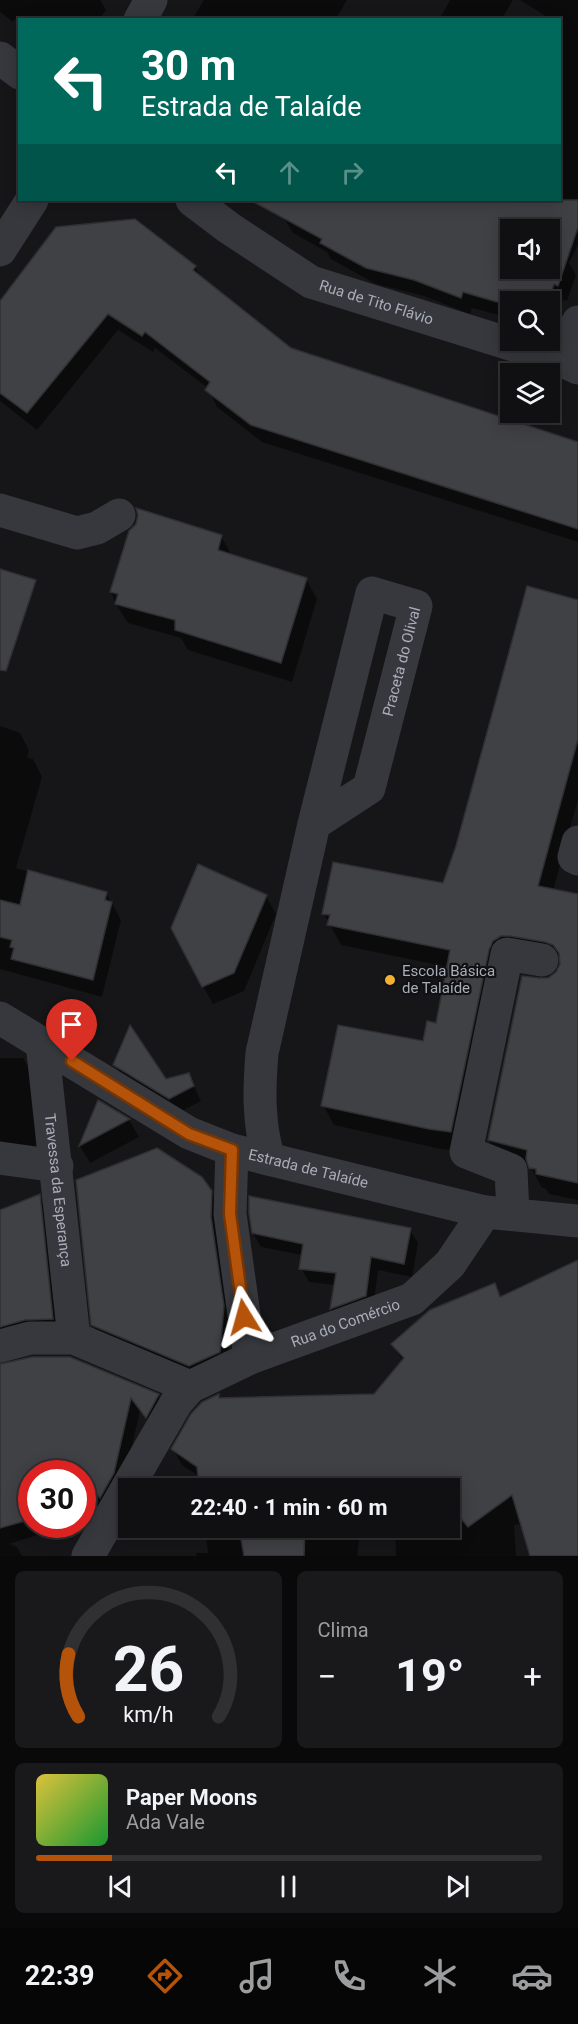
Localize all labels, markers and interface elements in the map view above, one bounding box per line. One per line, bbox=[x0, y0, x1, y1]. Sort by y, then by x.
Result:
text: 30 m bbox=[141, 41, 236, 90]
icon: left bbox=[42, 42, 120, 120]
text: Estrada de Talaíde bbox=[141, 91, 362, 123]
icon: left bbox=[210, 156, 243, 189]
icon: ahead bbox=[273, 156, 306, 189]
icon: right bbox=[336, 156, 369, 189]
map controls bbox=[500, 219, 560, 423]
button: sound bbox=[500, 219, 560, 279]
street label: Rua de Tito Flávio bbox=[317, 276, 436, 329]
button: search bbox=[500, 291, 560, 351]
button: layers bbox=[500, 363, 560, 423]
street label: Praceta do Olival bbox=[379, 605, 424, 718]
place label: Escola Básica de Talaíde bbox=[402, 962, 495, 997]
marker: Escola Básica de Talaíde bbox=[383, 973, 397, 987]
pin bbox=[46, 999, 97, 1061]
icon: arrive bbox=[55, 1008, 88, 1041]
street label: Travessa da Esperança bbox=[41, 1113, 75, 1268]
street label: Estrada de Talaíde bbox=[247, 1145, 370, 1192]
position arrow bbox=[212, 1285, 276, 1349]
street label: Rua do Comércio bbox=[289, 1295, 402, 1351]
speed limit sign: 30 bbox=[18, 1460, 96, 1538]
text: 22:40 · 1 min · 60 m bbox=[191, 1495, 387, 1520]
text: Clima bbox=[318, 1618, 369, 1642]
text: 26 bbox=[112, 1633, 184, 1706]
text: 19° bbox=[395, 1649, 464, 1702]
text: − bbox=[318, 1657, 336, 1696]
text: + bbox=[523, 1657, 542, 1696]
text: km/h bbox=[123, 1702, 173, 1727]
text: Paper Moons bbox=[126, 1785, 257, 1810]
text: Ada Vale bbox=[126, 1810, 205, 1834]
icon: previous bbox=[104, 1870, 137, 1903]
icon: pause bbox=[272, 1870, 305, 1903]
icon: next bbox=[441, 1870, 474, 1903]
icon: directions bbox=[144, 1955, 186, 1997]
icon: music bbox=[236, 1955, 278, 1997]
icon: phone bbox=[328, 1955, 370, 1997]
icon: climate bbox=[419, 1955, 461, 1997]
icon: car bbox=[511, 1955, 553, 1997]
text: 22:39 bbox=[25, 1960, 94, 1992]

